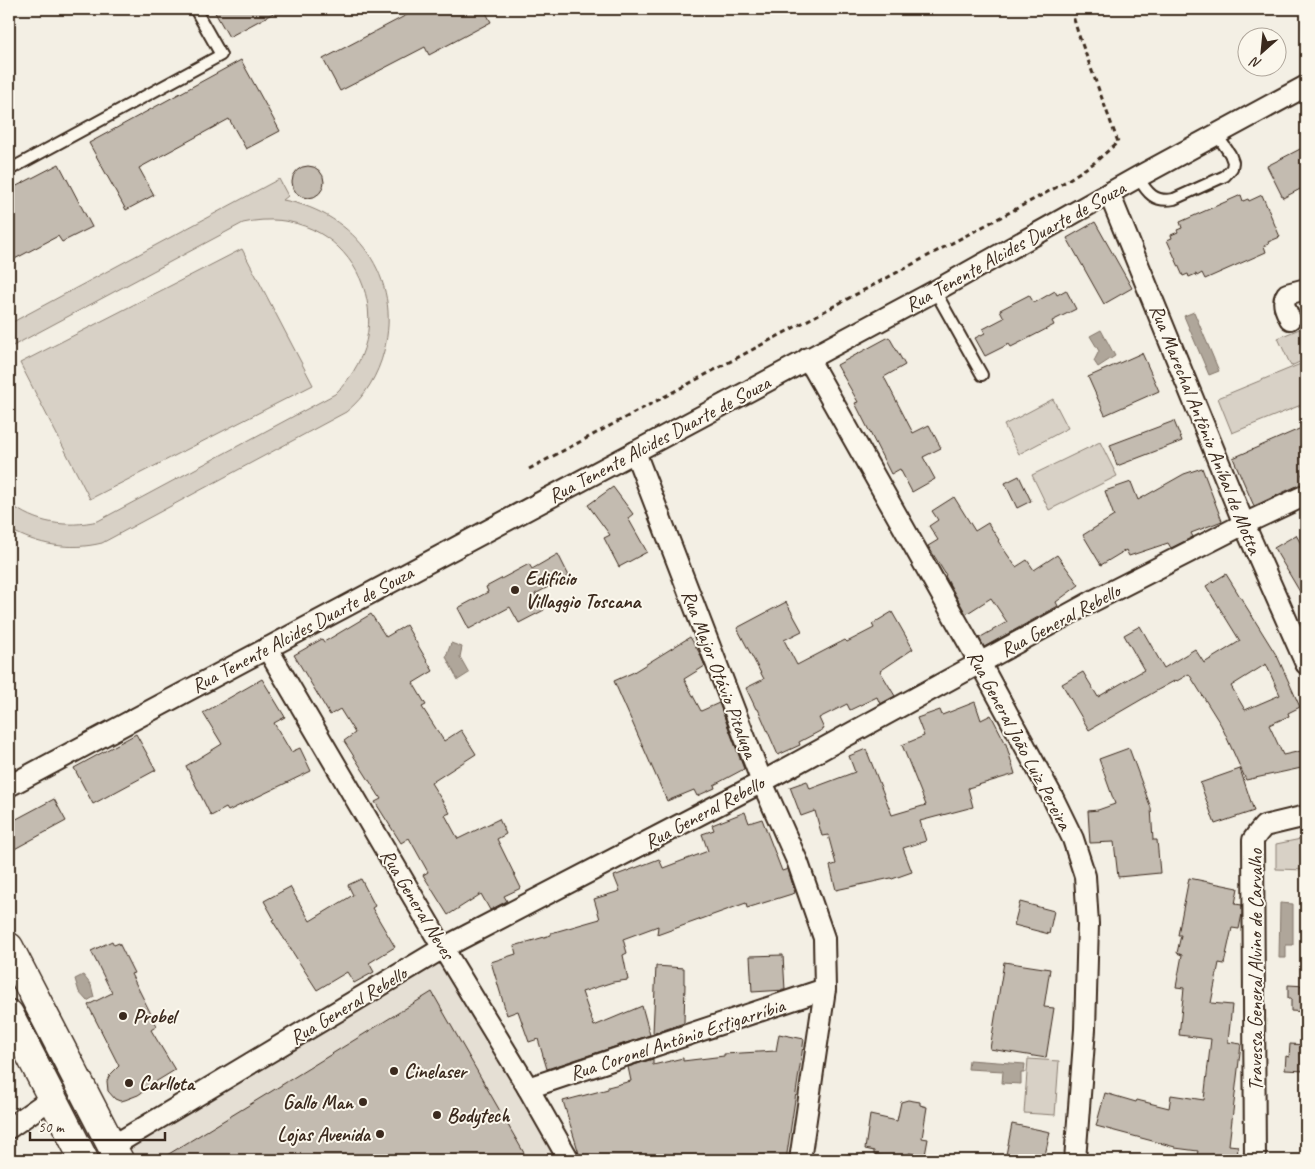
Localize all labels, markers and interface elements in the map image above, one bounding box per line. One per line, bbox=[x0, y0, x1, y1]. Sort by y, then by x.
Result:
north arrow bbox=[1238, 28, 1288, 78]
text: N bbox=[1247, 53, 1264, 73]
street label: Rua Tenente Alcides Duarte de Souza bbox=[901, 174, 1131, 317]
street label: Rua Marechal Antônio Aníbal de Motta bbox=[1144, 301, 1268, 559]
street label: Rua Tenente Alcides Duarte de Souza bbox=[544, 369, 776, 509]
street label: Rua Tenente Alcides Duarte de Souza bbox=[187, 559, 419, 699]
place label: Edifício Villaggio Toscana bbox=[525, 566, 643, 614]
street label: Rua General Rebello bbox=[996, 578, 1126, 662]
marker: Edifício Villaggio Toscana bbox=[509, 584, 521, 596]
street label: Rua Major Otávio Pitaluga bbox=[676, 586, 764, 764]
street label: Rua General João Luiz Pereira bbox=[962, 646, 1078, 835]
street label: Rua General Rebello bbox=[640, 770, 770, 854]
street label: Rua General Neves bbox=[375, 845, 461, 966]
street label: Travessa General Alvino de Carvalho bbox=[1243, 848, 1268, 1091]
street label: Rua General Rebello bbox=[285, 960, 413, 1050]
street label: Rua Coronel Antônio Estigarríbia bbox=[567, 992, 790, 1086]
place label: Probel bbox=[133, 1004, 179, 1029]
marker: Probel bbox=[117, 1010, 129, 1022]
place label: Cinelaser bbox=[404, 1059, 469, 1084]
marker: Cinelaser bbox=[388, 1065, 400, 1077]
place label: Carllota bbox=[139, 1071, 196, 1096]
marker: Carllota bbox=[123, 1077, 135, 1089]
place label: Gallo Man bbox=[283, 1090, 355, 1115]
marker: Gallo Man bbox=[357, 1096, 369, 1108]
place label: Bodytech bbox=[447, 1103, 510, 1129]
scale bar bbox=[30, 1109, 165, 1141]
marker: Bodytech bbox=[431, 1109, 443, 1121]
text: 50 m bbox=[38, 1118, 65, 1137]
place label: Lojas Avenida bbox=[277, 1122, 372, 1147]
marker: Lojas Avenida bbox=[374, 1128, 386, 1140]

